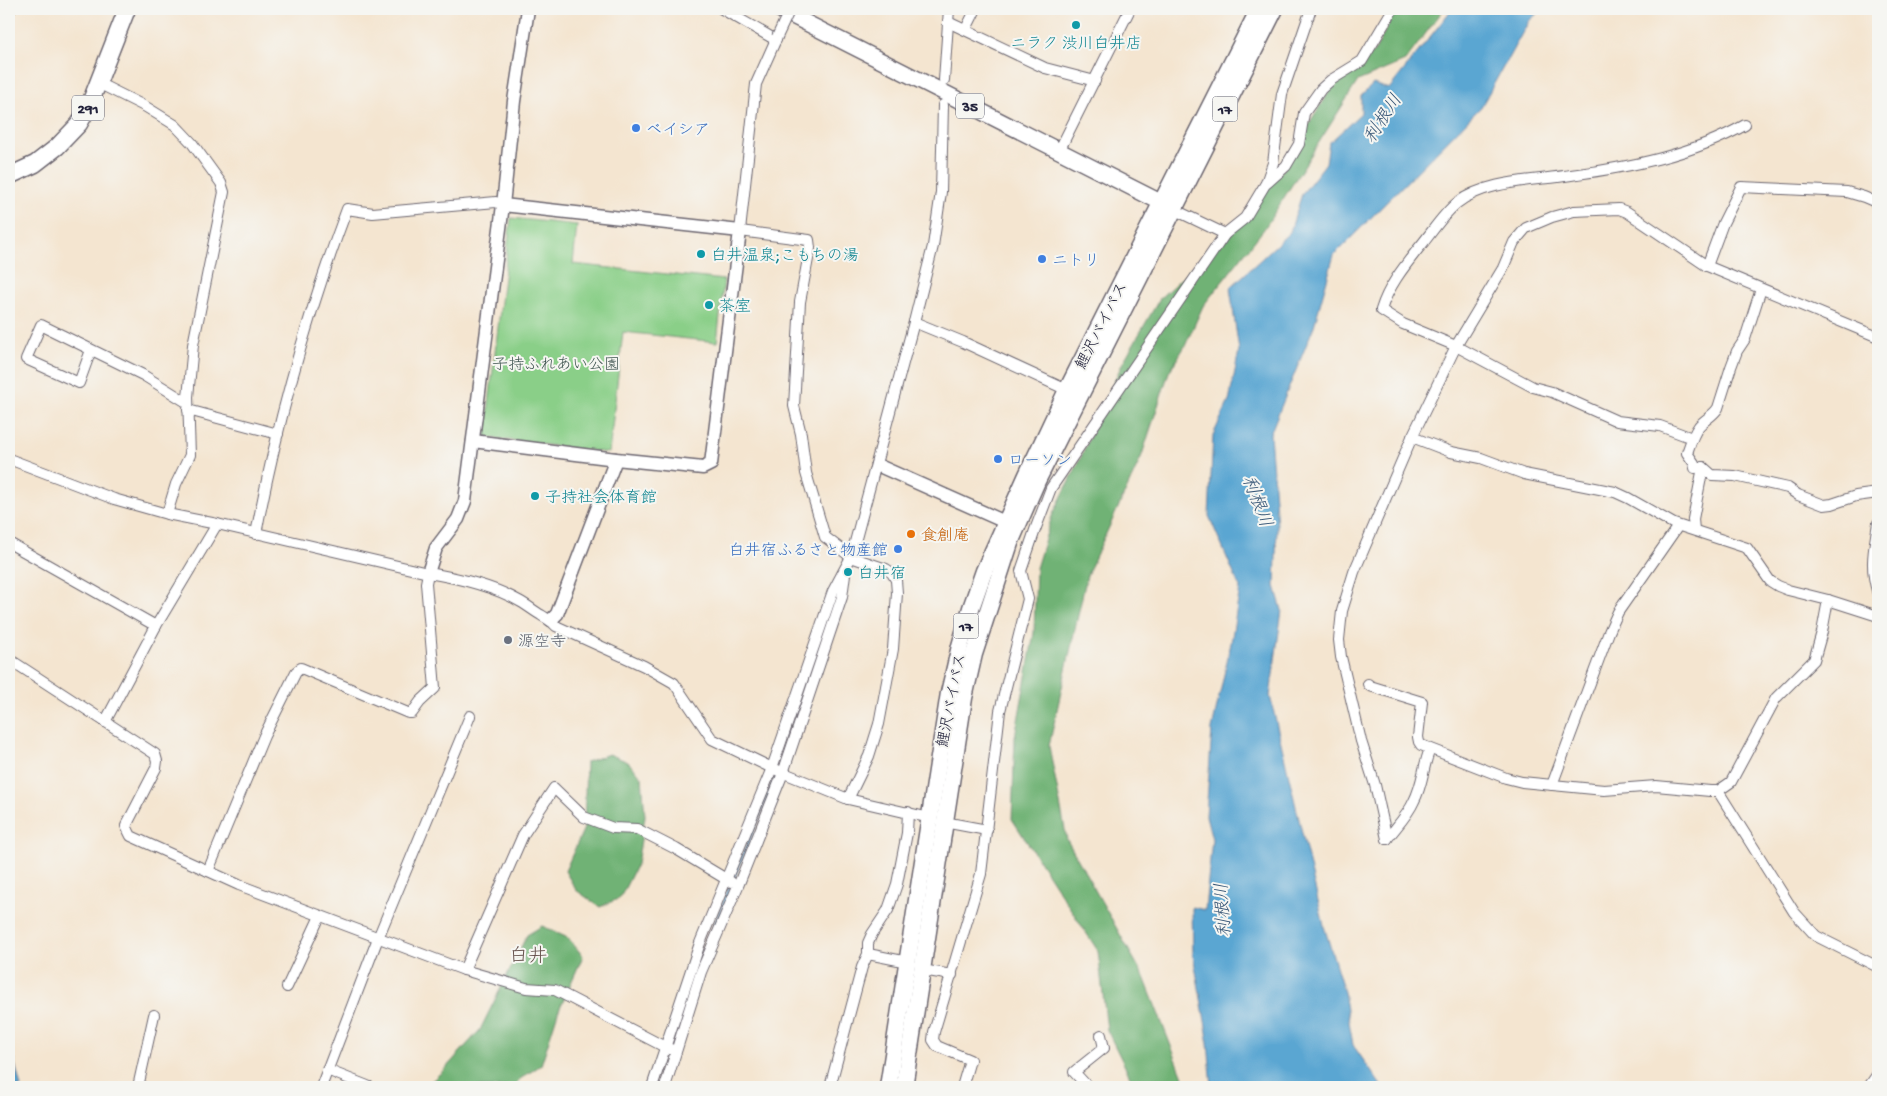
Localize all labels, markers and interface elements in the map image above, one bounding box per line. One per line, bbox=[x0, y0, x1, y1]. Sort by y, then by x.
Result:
marker: ニラク 渋川白井店 bbox=[1070, 19, 1082, 31]
place label: ニラク 渋川白井店 bbox=[1010, 35, 1142, 55]
water label: 利根川 bbox=[1360, 90, 1408, 148]
road number: 35 bbox=[956, 94, 984, 118]
road number: 291 bbox=[72, 96, 104, 120]
road number: 17 bbox=[1212, 96, 1238, 122]
marker: ベイシア bbox=[630, 122, 642, 134]
place label: ベイシア bbox=[646, 122, 710, 141]
place label: 白井温泉;こもちの湯 bbox=[711, 246, 859, 267]
marker: 白井温泉;こもちの湯 bbox=[695, 248, 707, 260]
marker: ニトリ bbox=[1036, 253, 1048, 265]
place label: ニトリ bbox=[1052, 253, 1100, 272]
street label: 鯉沢バイパス bbox=[1072, 279, 1133, 374]
place label: 茶室 bbox=[719, 298, 751, 318]
marker: 茶室 bbox=[703, 299, 715, 311]
park label: 子持ふれあい公園 bbox=[492, 356, 620, 376]
marker: ローソン bbox=[992, 453, 1004, 465]
place label: ローソン bbox=[1008, 453, 1072, 472]
water label: 利根川 bbox=[1236, 473, 1276, 531]
place label: 子持社会体育館 bbox=[545, 488, 657, 509]
marker: 子持社会体育館 bbox=[529, 490, 541, 502]
place label: 食創庵 bbox=[921, 526, 969, 547]
marker: 食創庵 bbox=[905, 528, 917, 540]
place label: 白井宿ふるさと物産館 bbox=[729, 542, 888, 562]
marker: 白井宿ふるさと物産館 bbox=[892, 543, 904, 555]
place label: 白井宿 bbox=[858, 565, 906, 585]
marker: 白井宿 bbox=[842, 566, 854, 578]
road number: 17 bbox=[954, 614, 978, 638]
place label: 源空寺 bbox=[518, 633, 566, 653]
marker: 源空寺 bbox=[502, 634, 514, 646]
street label: 鯉沢バイパス bbox=[934, 652, 972, 749]
water label: 利根川 bbox=[1212, 882, 1236, 937]
district label: 白井 bbox=[509, 945, 547, 969]

